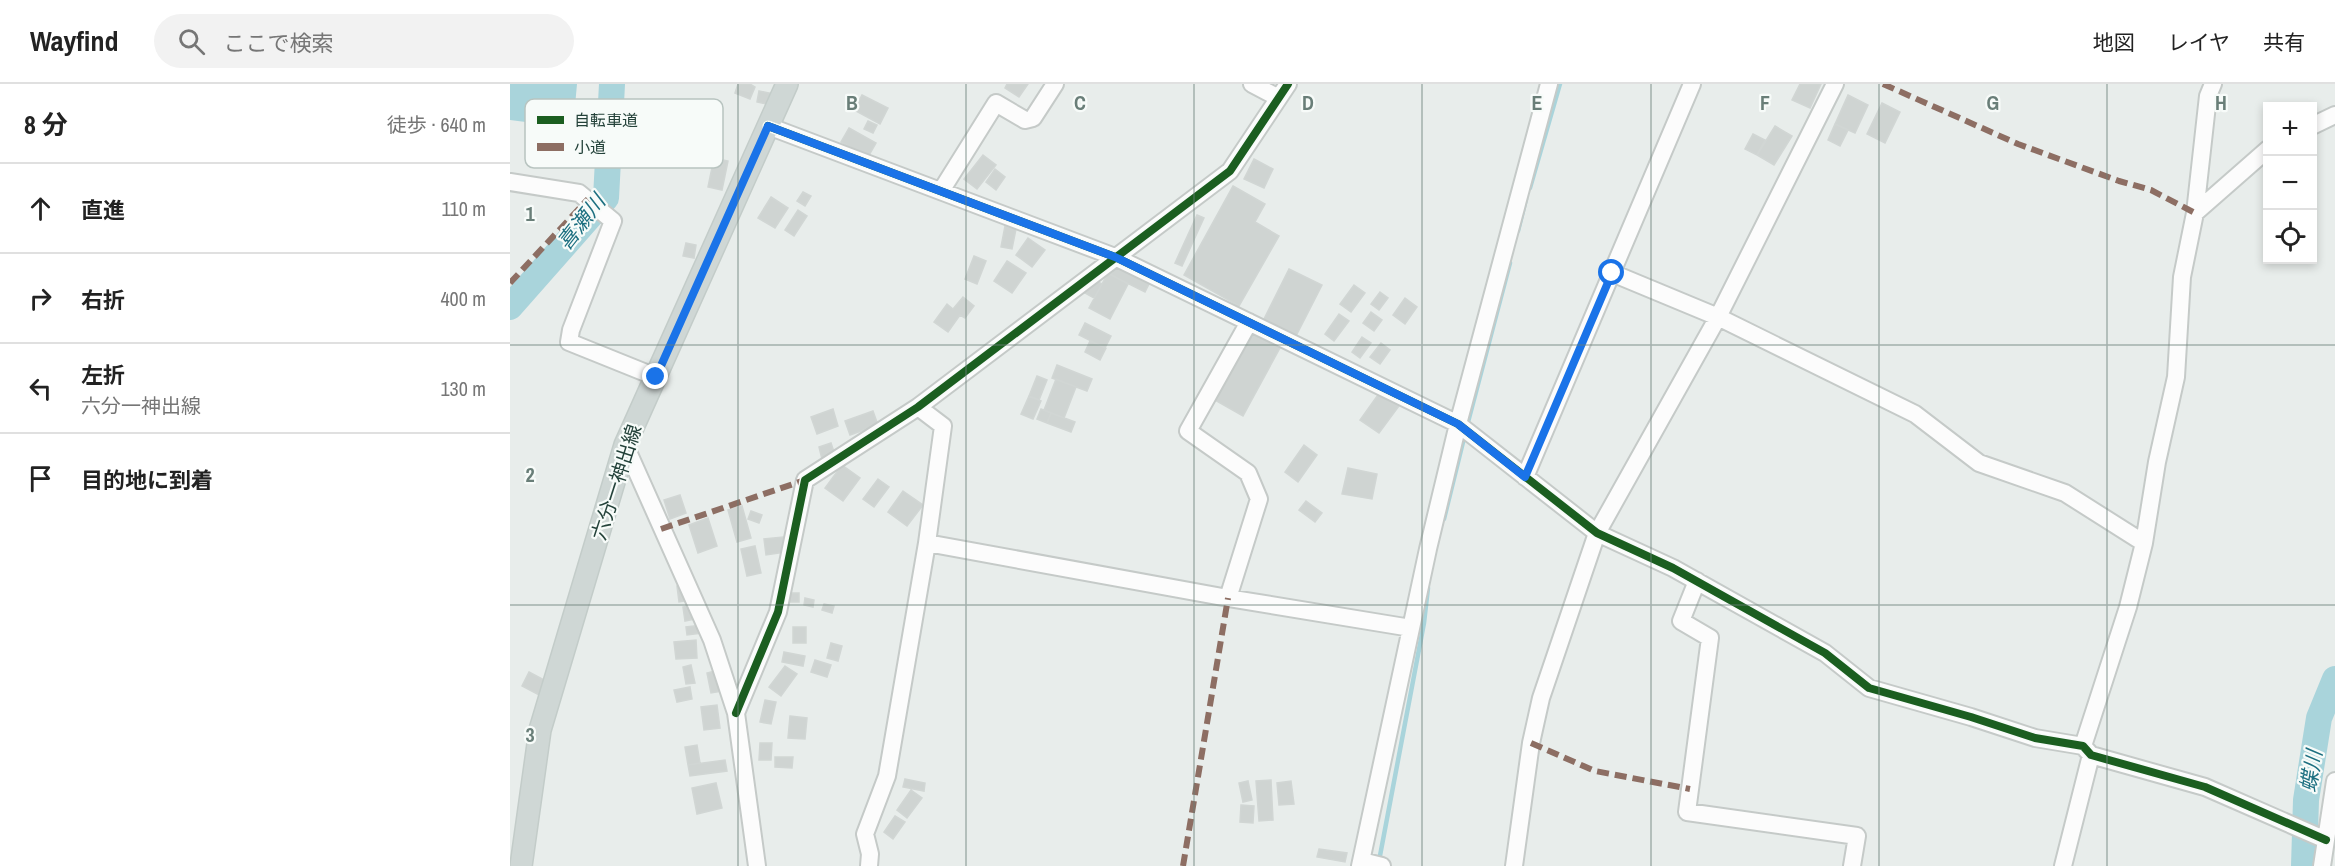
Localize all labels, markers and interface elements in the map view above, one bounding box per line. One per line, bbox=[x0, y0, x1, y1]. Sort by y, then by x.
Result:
search box bbox=[154, 14, 574, 68]
text: Wayfind bbox=[30, 22, 118, 60]
icon: search bbox=[175, 25, 208, 58]
text: ここで検索 bbox=[223, 28, 333, 58]
text: 地図 bbox=[2093, 28, 2135, 57]
text: レイヤ bbox=[2168, 28, 2230, 57]
text: 共有 bbox=[2263, 28, 2305, 57]
text: B bbox=[846, 89, 858, 116]
text: C bbox=[1074, 89, 1086, 116]
text: D bbox=[1302, 89, 1314, 116]
text: E bbox=[1532, 89, 1543, 116]
text: F bbox=[1760, 89, 1770, 116]
text: G bbox=[1987, 89, 1999, 116]
text: H bbox=[2215, 89, 2227, 116]
legend bbox=[525, 99, 723, 168]
map controls bbox=[2263, 102, 2317, 264]
button: + bbox=[2263, 102, 2317, 156]
text: 8 分 bbox=[24, 107, 68, 142]
text: 自転車道 bbox=[574, 109, 638, 131]
text: 徒歩 · 640 m bbox=[387, 111, 486, 138]
text: 小道 bbox=[574, 136, 606, 158]
button: − bbox=[2263, 156, 2317, 210]
water label: 喜瀬川 bbox=[550, 187, 613, 256]
icon: ahead bbox=[24, 192, 57, 225]
text: 直進 bbox=[81, 195, 125, 225]
text: 110 m bbox=[442, 195, 486, 222]
text: 1 bbox=[525, 200, 535, 227]
button: locate bbox=[2263, 210, 2317, 264]
route start bbox=[1598, 259, 1624, 285]
icon: right bbox=[24, 282, 57, 315]
text: 右折 bbox=[81, 285, 125, 315]
text: 400 m bbox=[440, 285, 486, 312]
text: 左折 bbox=[81, 360, 125, 390]
route end bbox=[642, 363, 668, 389]
icon: left bbox=[24, 372, 57, 405]
text: 130 m bbox=[440, 375, 486, 402]
text: 六分一神出線 bbox=[81, 392, 201, 419]
street label: 六分一神出線 bbox=[585, 421, 647, 543]
text: 2 bbox=[525, 461, 535, 488]
icon: arrive bbox=[24, 462, 57, 495]
text: 目的地に到着 bbox=[81, 465, 213, 495]
text: 3 bbox=[525, 721, 535, 748]
water label: 蝶川 bbox=[2293, 746, 2329, 794]

